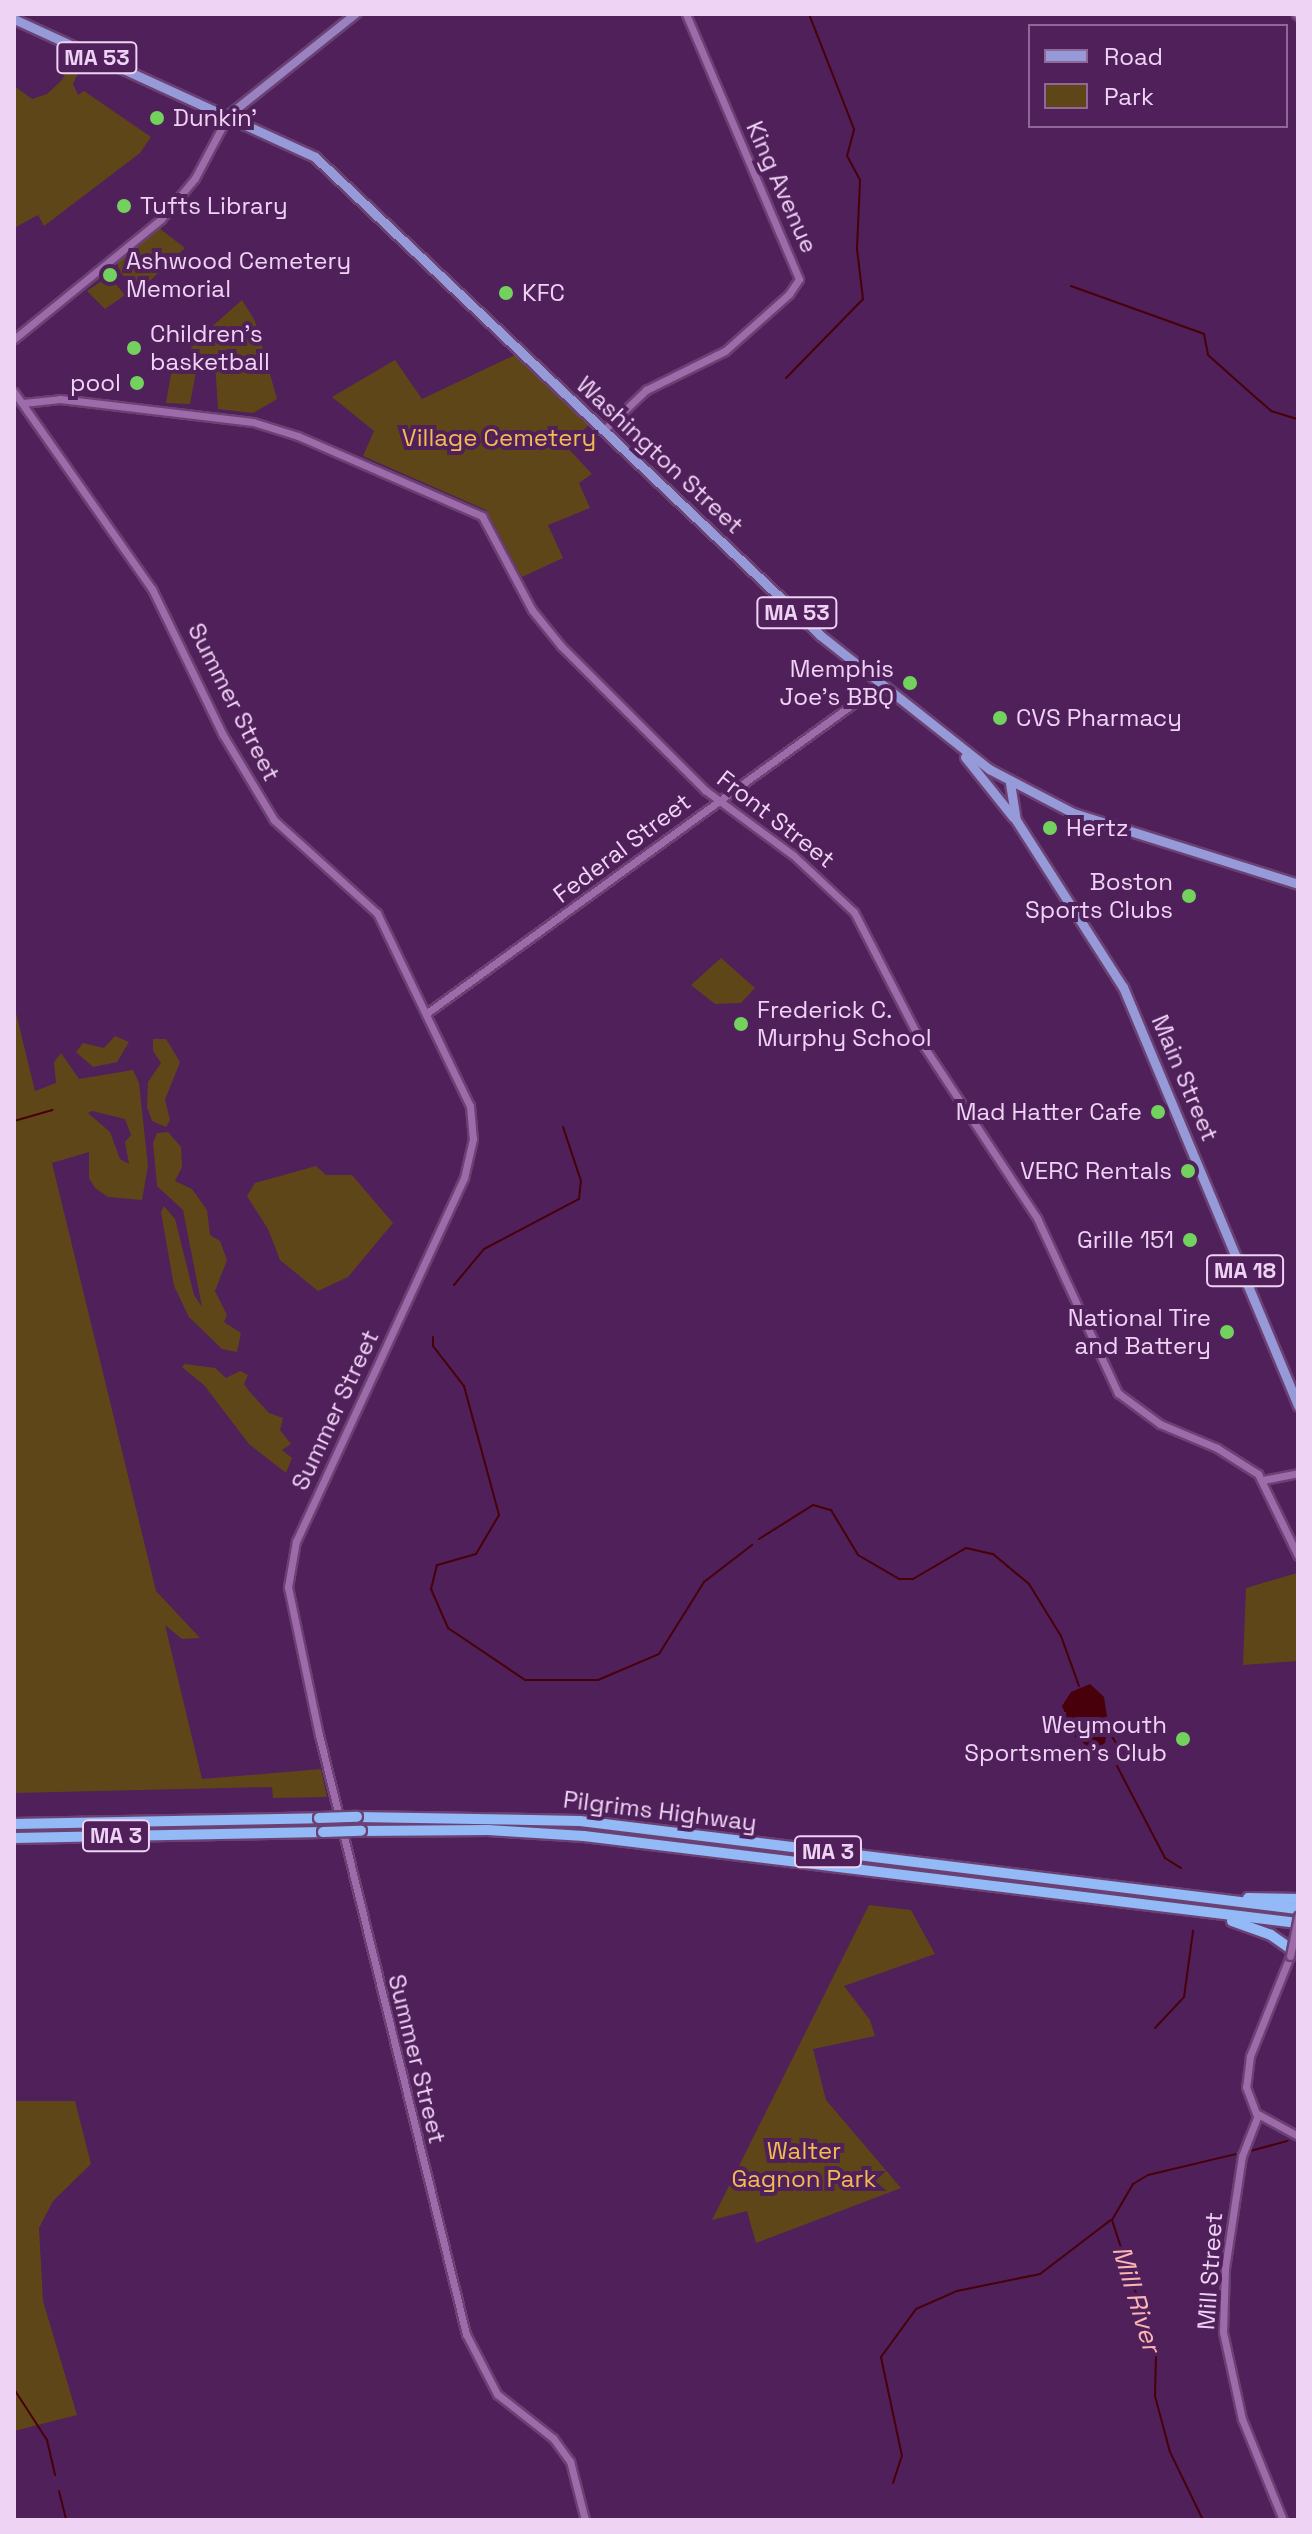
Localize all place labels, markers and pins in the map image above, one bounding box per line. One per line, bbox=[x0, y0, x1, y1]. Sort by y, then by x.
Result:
place label: Dunkin' bbox=[173, 104, 257, 132]
marker: Dunkin' bbox=[148, 109, 166, 127]
place label: Tufts Library bbox=[140, 192, 288, 220]
marker: Tufts Library bbox=[115, 197, 133, 215]
place label: Ashwood Cemetery Memorial bbox=[126, 247, 351, 303]
marker: Ashwood Cemetery Memorial bbox=[101, 266, 119, 284]
place label: KFC bbox=[522, 279, 565, 307]
marker: KFC bbox=[497, 284, 515, 302]
place label: Children's basketball bbox=[150, 320, 270, 376]
marker: Children's basketball bbox=[125, 339, 143, 357]
place label: pool bbox=[70, 369, 121, 397]
marker: pool bbox=[128, 374, 146, 392]
place label: Memphis Joe's BBQ bbox=[780, 655, 894, 711]
marker: Memphis Joe's BBQ bbox=[901, 674, 919, 692]
place label: CVS Pharmacy bbox=[1016, 704, 1182, 732]
marker: CVS Pharmacy bbox=[991, 709, 1009, 727]
place label: Hertz bbox=[1066, 814, 1129, 842]
marker: Hertz bbox=[1041, 819, 1059, 837]
place label: Boston Sports Clubs bbox=[1025, 868, 1173, 924]
marker: Boston Sports Clubs bbox=[1180, 887, 1198, 905]
place label: Frederick C. Murphy School bbox=[757, 996, 932, 1052]
marker: Frederick C. Murphy School bbox=[732, 1015, 750, 1033]
place label: Mad Hatter Cafe bbox=[956, 1098, 1142, 1126]
marker: Mad Hatter Cafe bbox=[1149, 1103, 1167, 1121]
place label: VERC Rentals bbox=[1020, 1157, 1172, 1185]
marker: VERC Rentals bbox=[1179, 1162, 1197, 1180]
place label: Grille 151 bbox=[1077, 1226, 1174, 1254]
marker: Grille 151 bbox=[1181, 1231, 1199, 1249]
place label: National Tire and Battery bbox=[1067, 1304, 1211, 1360]
marker: National Tire and Battery bbox=[1218, 1323, 1236, 1341]
place label: Weymouth Sportsmen's Club bbox=[964, 1711, 1167, 1767]
marker: Weymouth Sportsmen's Club bbox=[1174, 1730, 1192, 1748]

